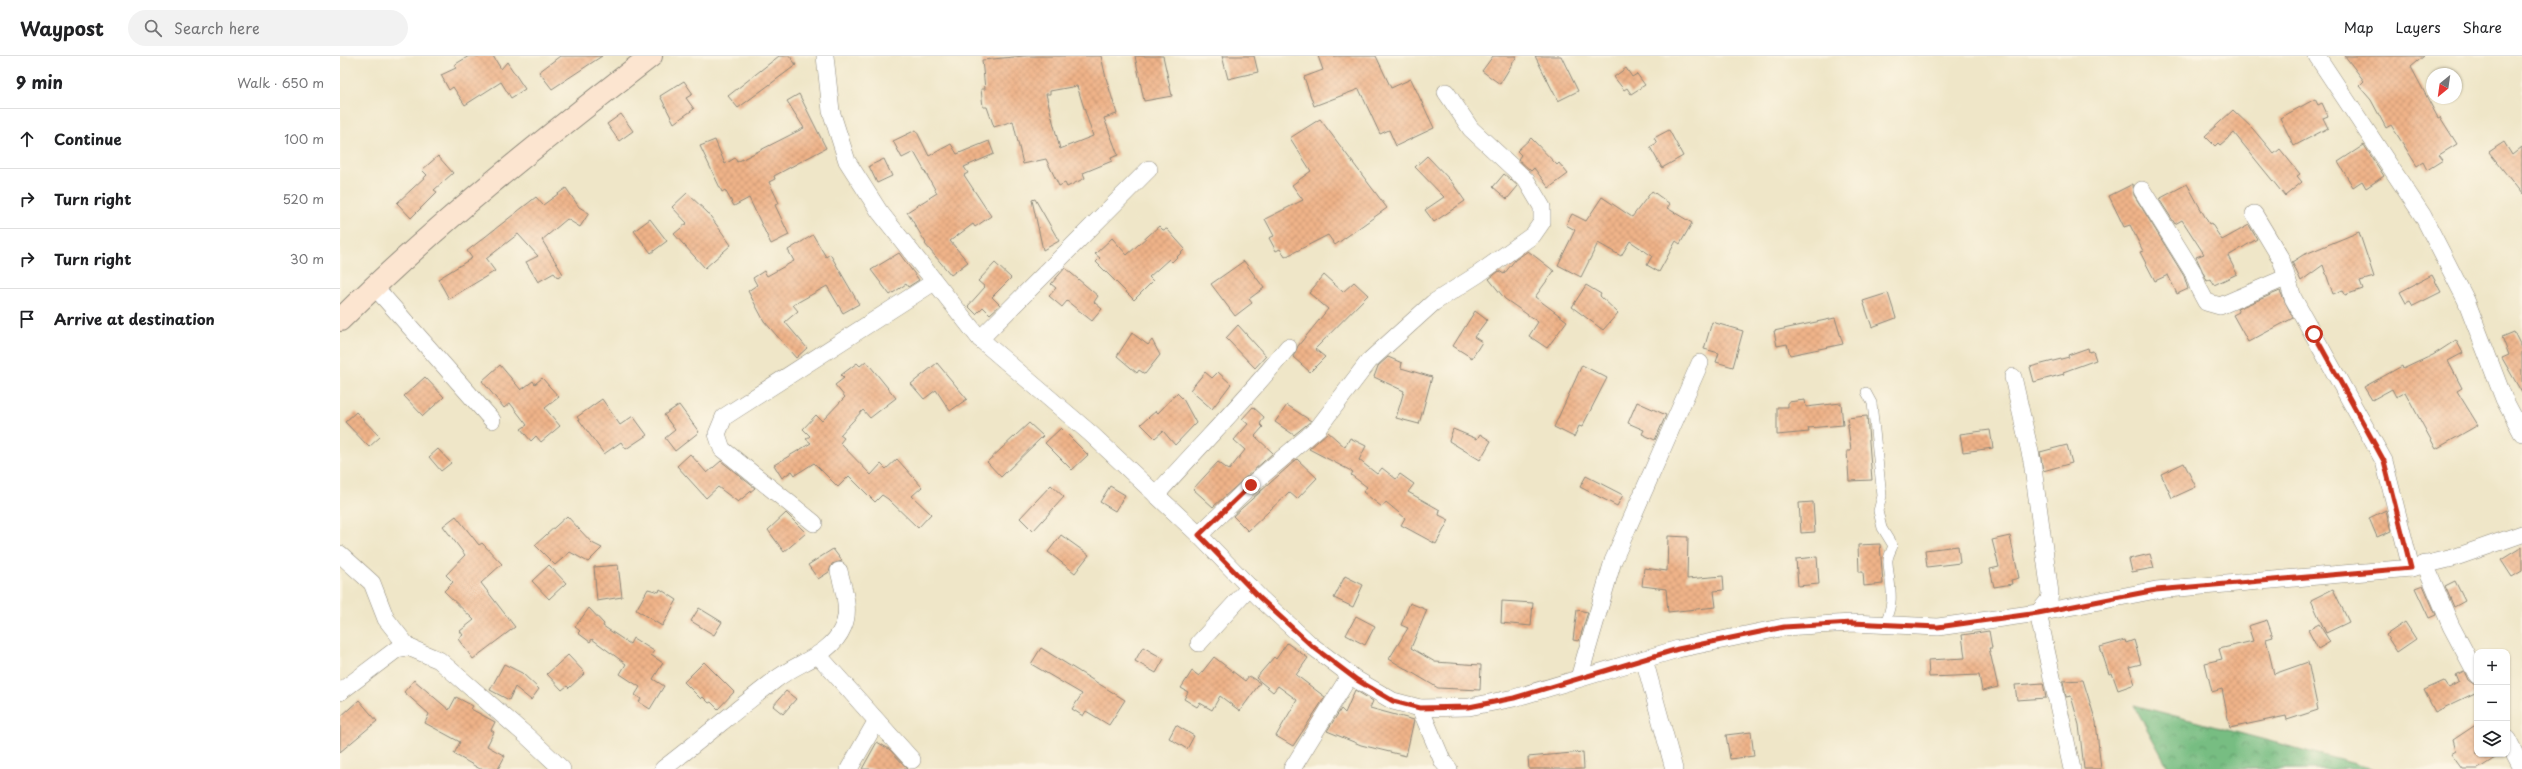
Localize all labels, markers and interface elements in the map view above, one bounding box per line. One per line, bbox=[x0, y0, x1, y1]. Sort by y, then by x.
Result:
search box bbox=[128, 10, 408, 46]
text: Waypost bbox=[20, 14, 104, 42]
text: Search here bbox=[174, 16, 260, 39]
icon: search bbox=[142, 17, 164, 39]
text: Map bbox=[2344, 17, 2374, 38]
text: Layers bbox=[2396, 17, 2441, 38]
text: Share bbox=[2463, 17, 2502, 38]
north arrow bbox=[2426, 68, 2462, 104]
text: 9 min bbox=[16, 69, 63, 95]
text: Walk · 650 m bbox=[237, 73, 324, 92]
text: Continue bbox=[54, 127, 122, 150]
icon: ahead bbox=[16, 128, 38, 150]
text: 100 m bbox=[284, 129, 324, 148]
text: Turn right bbox=[54, 187, 131, 210]
icon: right bbox=[16, 188, 38, 210]
text: 520 m bbox=[282, 189, 324, 208]
text: Turn right bbox=[54, 247, 131, 270]
icon: right bbox=[16, 248, 38, 270]
text: 30 m bbox=[290, 249, 324, 268]
text: Arrive at destination bbox=[54, 307, 215, 330]
icon: arrive bbox=[16, 308, 38, 330]
route start bbox=[2305, 325, 2323, 343]
route end bbox=[1242, 476, 1260, 494]
map controls bbox=[2474, 649, 2510, 757]
button: + bbox=[2474, 649, 2510, 685]
button: − bbox=[2474, 685, 2510, 721]
button: layers bbox=[2474, 721, 2510, 757]

